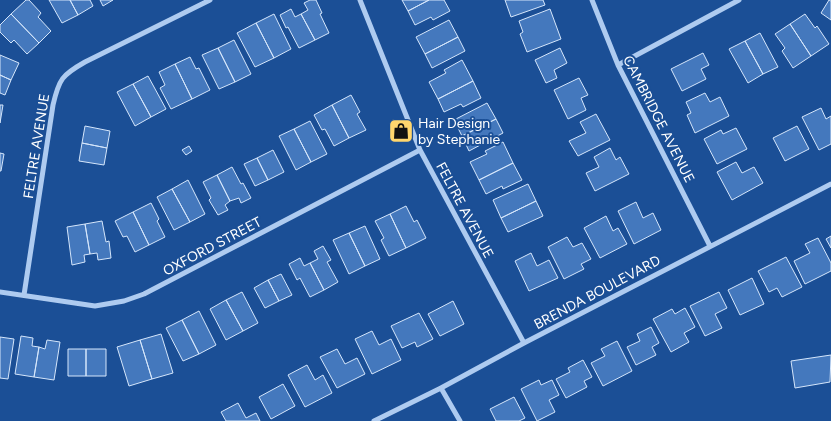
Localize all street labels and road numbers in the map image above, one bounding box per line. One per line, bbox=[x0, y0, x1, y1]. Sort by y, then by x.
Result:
street label: CAMBRIDGE AVENUE bbox=[619, 53, 698, 186]
street label: FELTRE AVENUE bbox=[20, 92, 53, 200]
street label: FELTRE AVENUE bbox=[432, 159, 497, 261]
street label: OXFORD STREET bbox=[160, 213, 265, 280]
street label: BRENDA BOULEVARD bbox=[531, 252, 663, 333]

